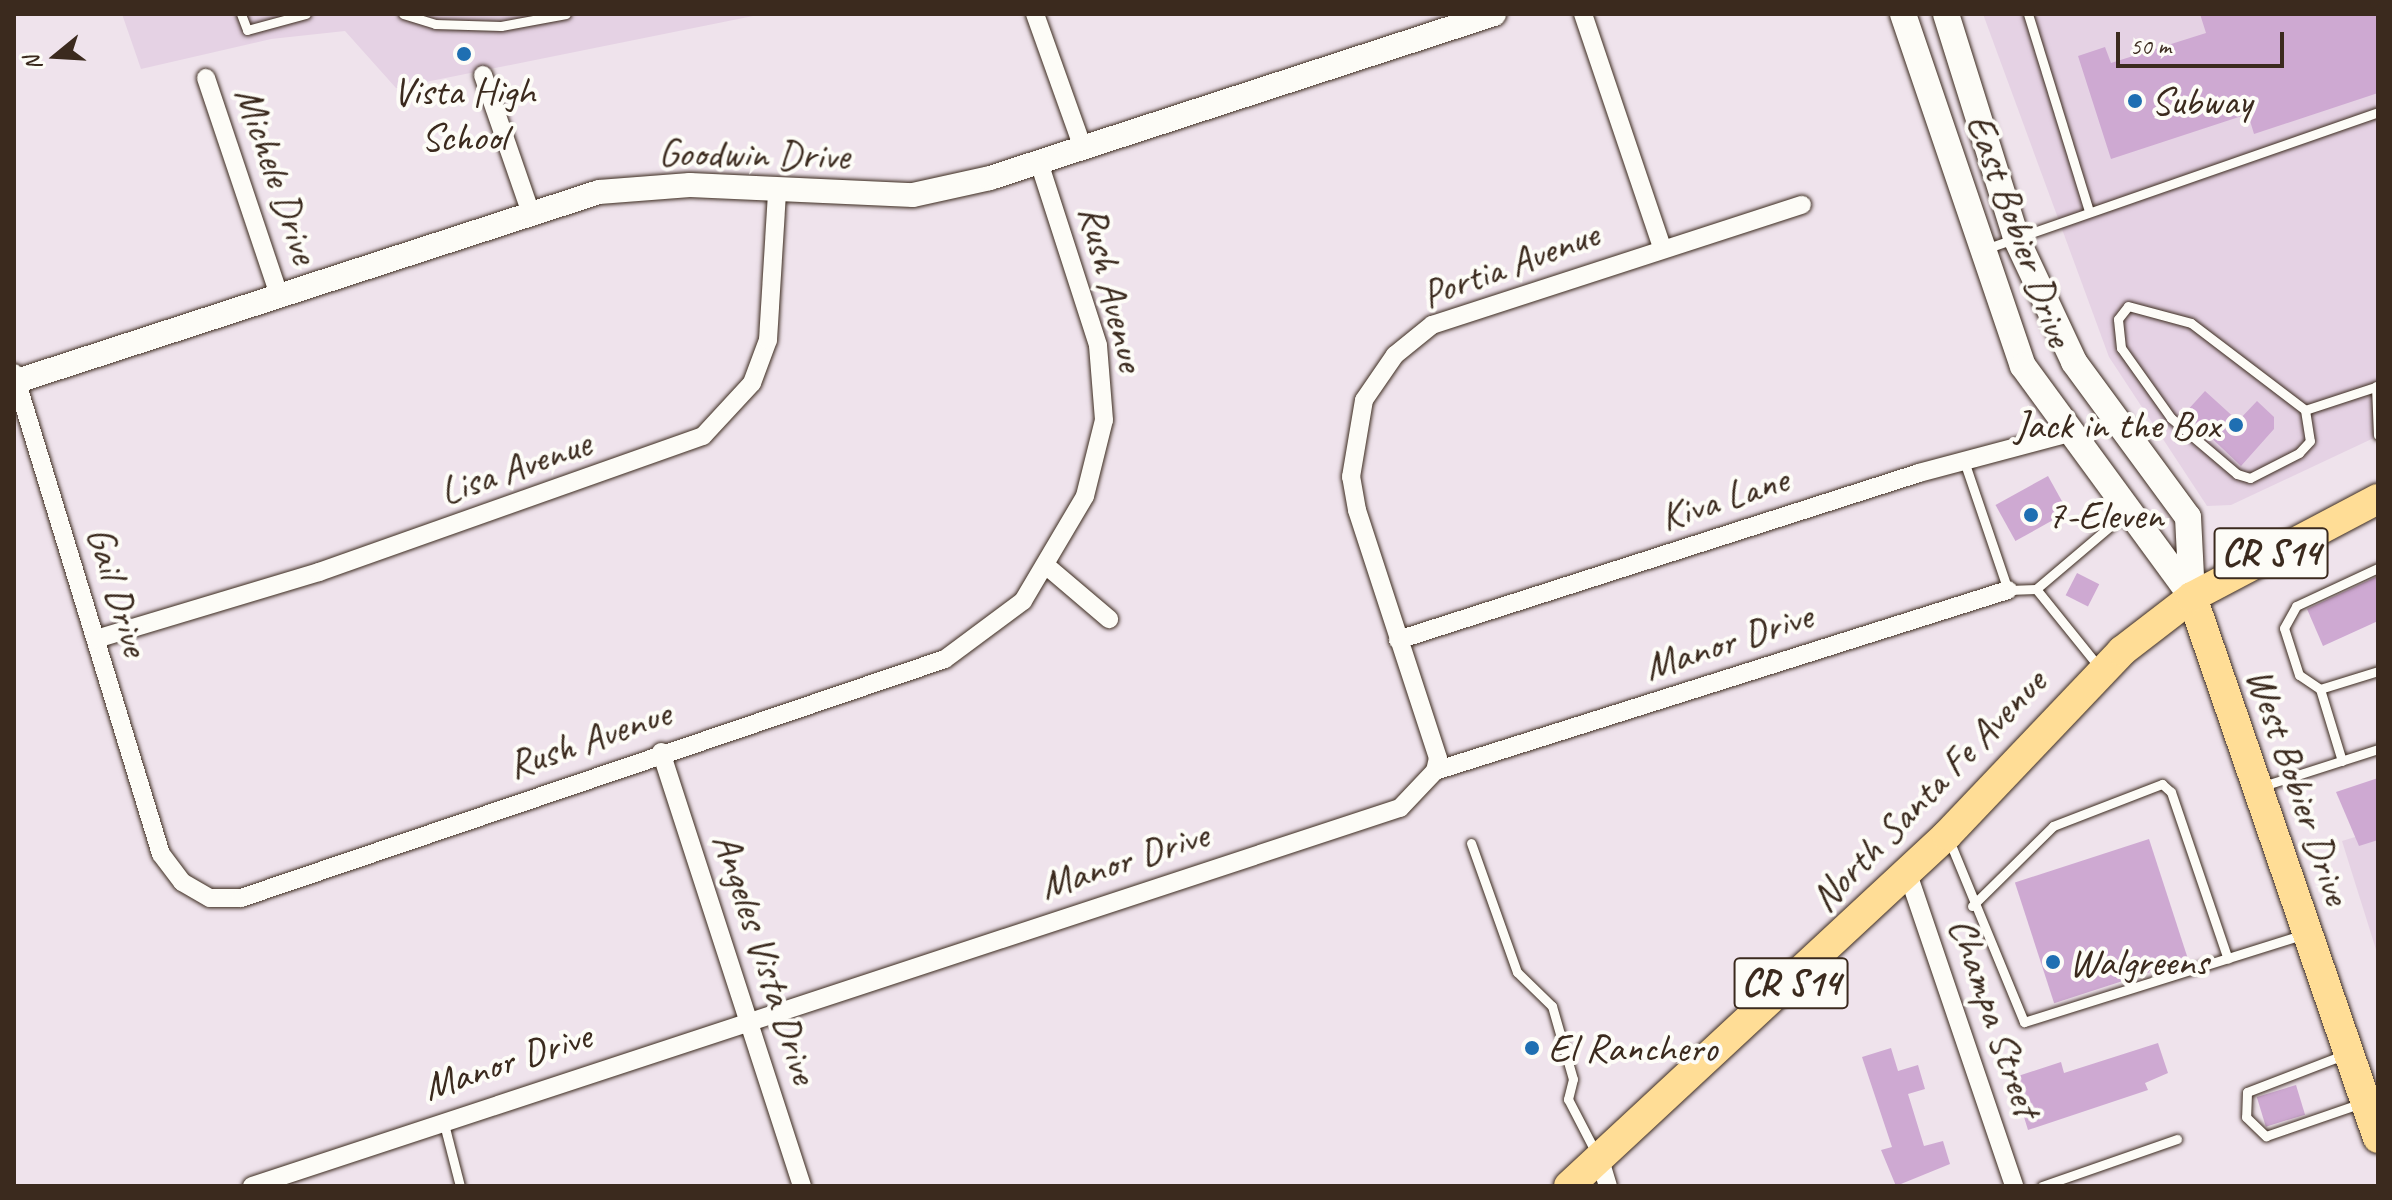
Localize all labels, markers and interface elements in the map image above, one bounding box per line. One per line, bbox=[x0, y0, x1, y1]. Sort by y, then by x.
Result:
north arrow bbox=[16, 16, 96, 96]
scale bar bbox=[2120, 16, 2288, 66]
text: 50 m bbox=[2130, 31, 2171, 61]
marker: Vista High School bbox=[455, 45, 473, 63]
text: N bbox=[18, 53, 49, 74]
place label: Vista High School bbox=[393, 67, 535, 161]
place label: Subway bbox=[2151, 77, 2252, 125]
street label: Michele Drive bbox=[224, 81, 330, 269]
marker: Subway bbox=[2126, 92, 2144, 110]
street label: East Bobier Drive bbox=[1956, 107, 2084, 353]
street label: Goodwin Drive bbox=[658, 128, 850, 180]
street label: Rush Avenue bbox=[1068, 200, 1156, 376]
street label: Portia Avenue bbox=[1415, 210, 1605, 318]
place label: Jack in the Box bbox=[2014, 401, 2220, 449]
marker: Jack in the Box bbox=[2227, 416, 2245, 434]
street label: Lisa Avenue bbox=[433, 419, 597, 515]
street label: Kiva Lane bbox=[1653, 455, 1795, 541]
place label: 7-Eleven bbox=[2047, 491, 2163, 539]
marker: 7-Eleven bbox=[2022, 506, 2040, 524]
road number: CR S14 bbox=[2213, 519, 2329, 587]
street label: Gail Drive bbox=[76, 521, 160, 661]
street label: Manor Drive bbox=[1638, 591, 1818, 691]
street label: North Santa Fe Avenue bbox=[1800, 659, 2056, 921]
street label: West Bobier Drive bbox=[2236, 661, 2362, 911]
street label: Rush Avenue bbox=[502, 689, 676, 789]
street label: Manor Drive bbox=[1034, 810, 1214, 910]
street label: Angeles Vista Drive bbox=[703, 827, 829, 1089]
street label: Champa Street bbox=[1939, 911, 2051, 1123]
place label: Walgreens bbox=[2069, 938, 2208, 986]
road number: CR S14 bbox=[1733, 949, 1849, 1017]
marker: Walgreens bbox=[2044, 953, 2062, 971]
street label: Manor Drive bbox=[417, 1011, 597, 1111]
place label: El Ranchero bbox=[1548, 1024, 1716, 1072]
marker: El Ranchero bbox=[1523, 1039, 1541, 1057]

